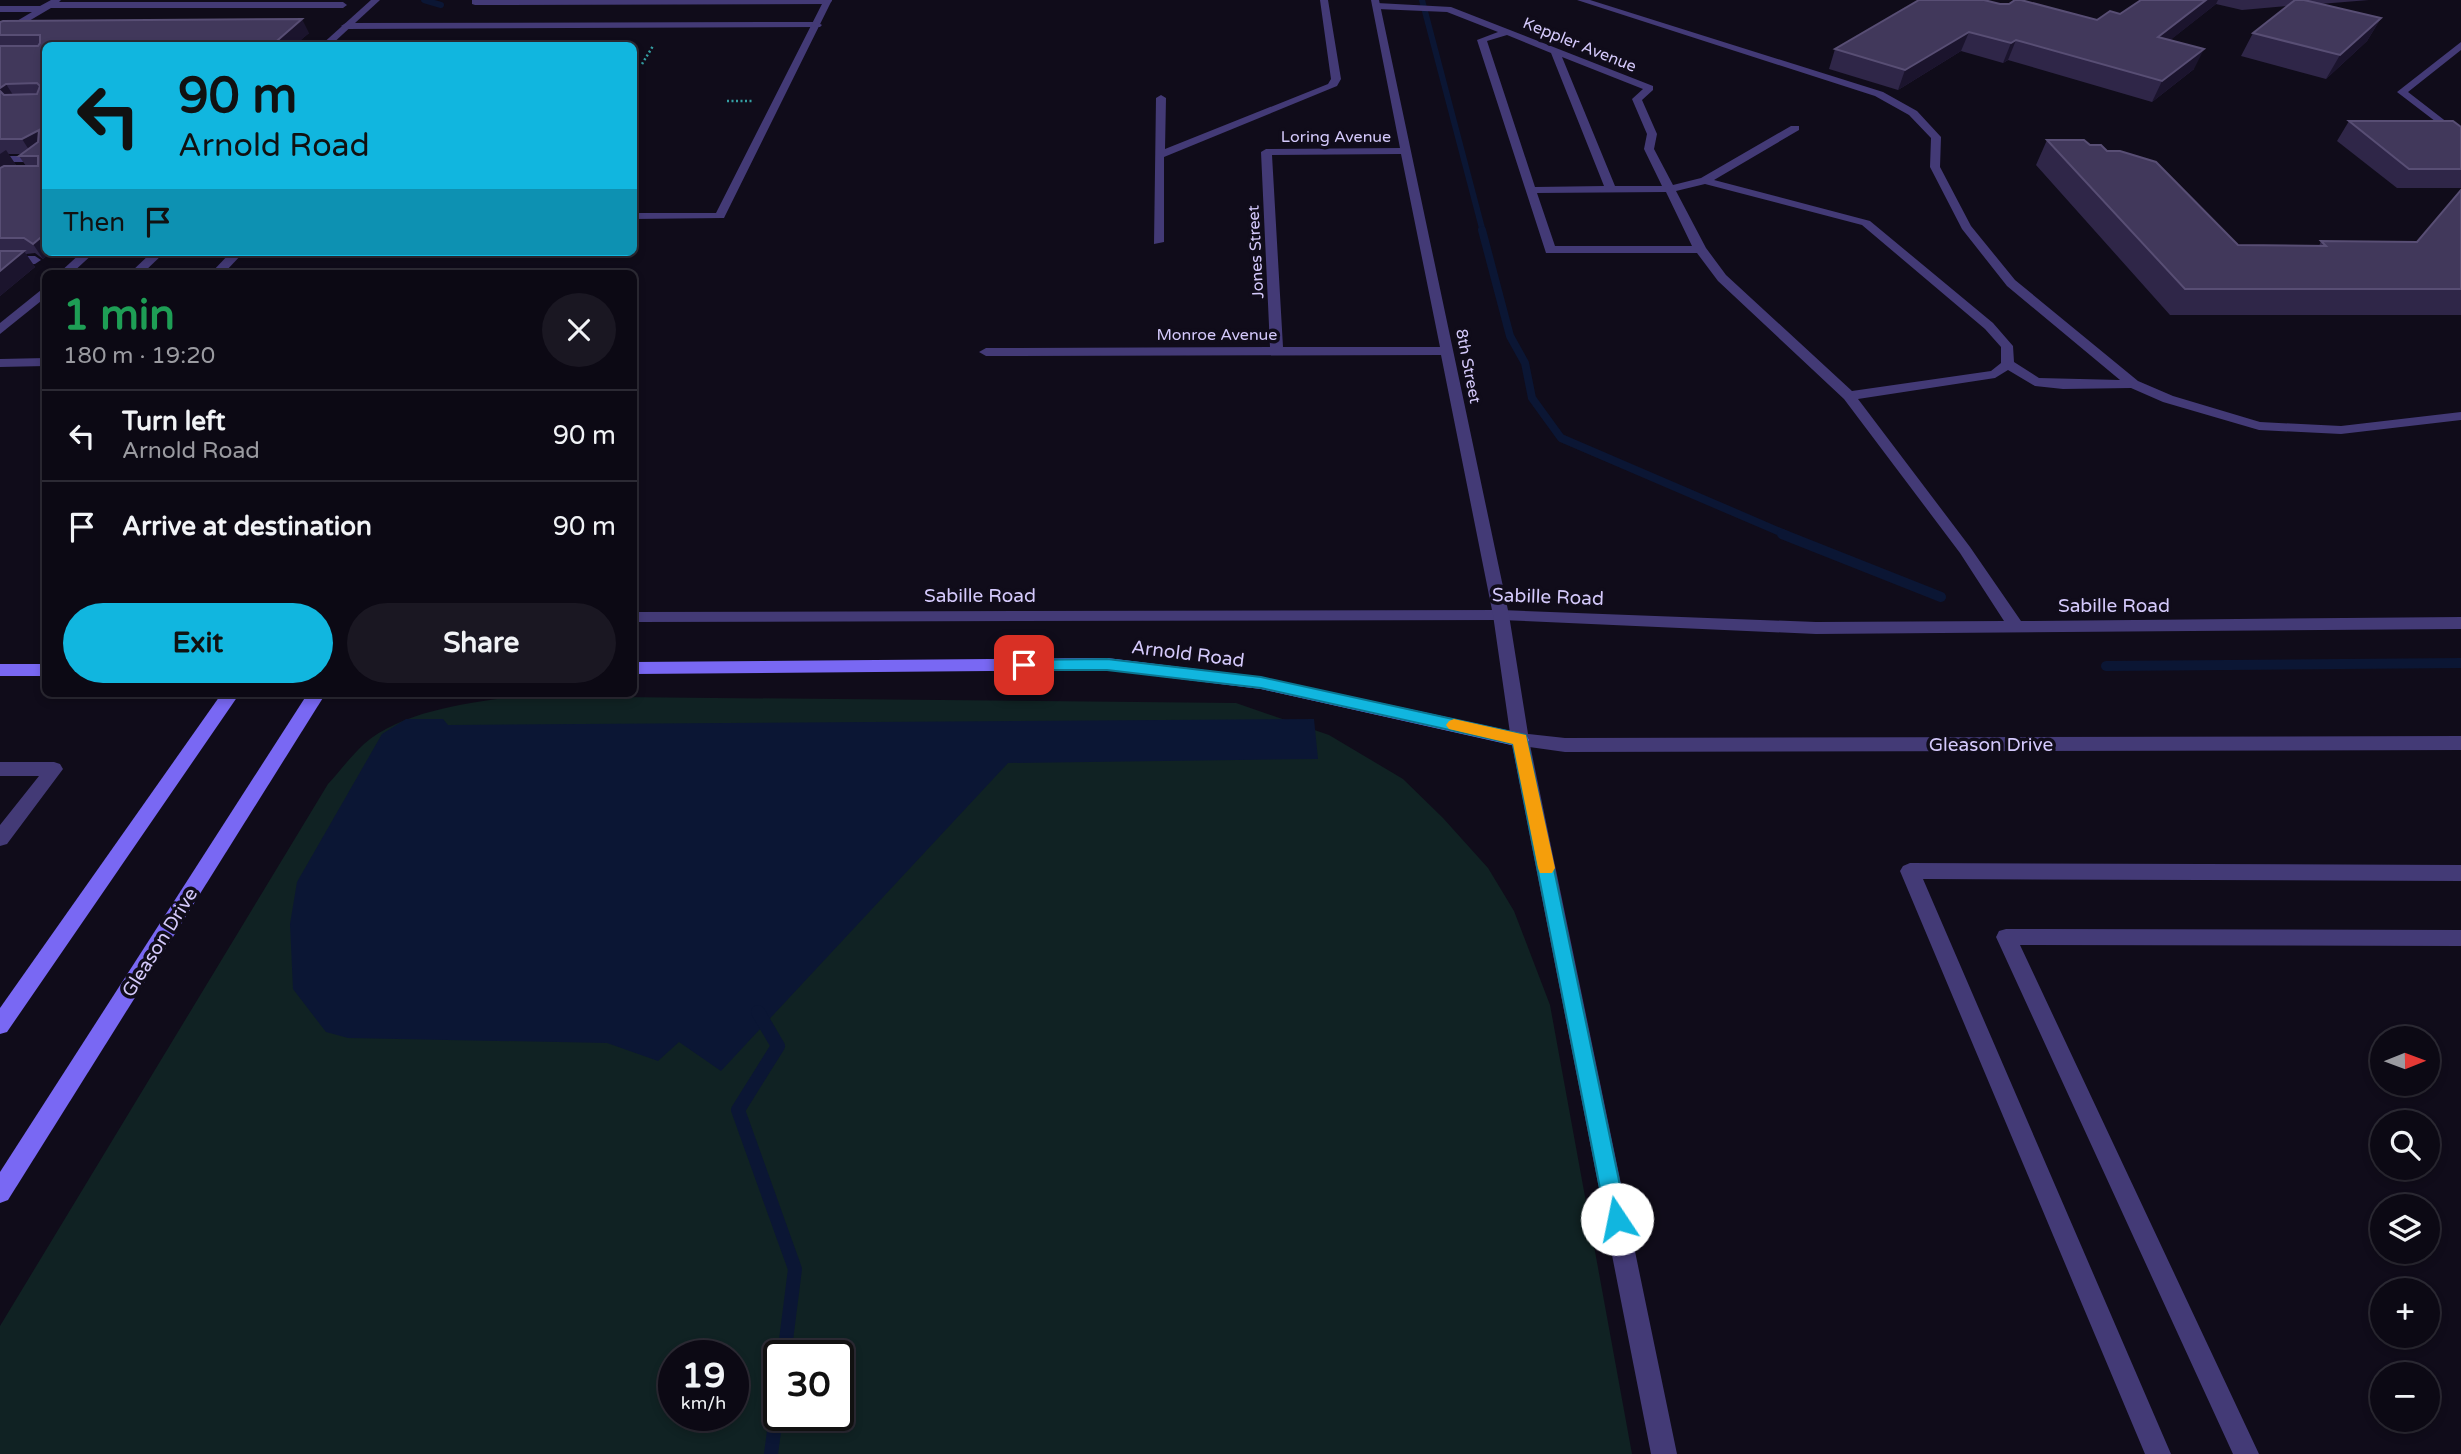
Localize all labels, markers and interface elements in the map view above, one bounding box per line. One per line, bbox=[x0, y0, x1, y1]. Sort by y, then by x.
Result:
street label: Keppler Avenue bbox=[1520, 13, 1639, 77]
text: 90 m bbox=[178, 67, 297, 126]
icon: left bbox=[63, 70, 154, 161]
text: Arnold Road bbox=[178, 127, 370, 165]
street label: Loring Avenue bbox=[1281, 127, 1391, 147]
icon: arrive bbox=[139, 203, 177, 241]
street label: Jones Street bbox=[1244, 205, 1268, 299]
text: Then bbox=[63, 207, 125, 238]
text: 1 min bbox=[63, 290, 175, 341]
button: close bbox=[542, 293, 616, 367]
street label: Monroe Avenue bbox=[1157, 325, 1277, 345]
street label: 8th Street bbox=[1451, 327, 1485, 405]
text: 180 m · 19:20 bbox=[63, 342, 215, 370]
text: Turn left bbox=[122, 406, 225, 437]
icon: left bbox=[63, 417, 101, 455]
text: 90 m bbox=[553, 420, 616, 451]
text: Arnold Road bbox=[122, 437, 260, 465]
icon: arrive bbox=[63, 508, 101, 546]
text: Arrive at destination bbox=[122, 511, 372, 542]
text: 90 m bbox=[553, 511, 616, 542]
street label: Sabille Road bbox=[1492, 584, 1604, 610]
street label: Sabille Road bbox=[924, 585, 1036, 607]
street label: Sabille Road bbox=[2058, 595, 2170, 617]
button: Exit bbox=[63, 603, 333, 683]
button: Share bbox=[347, 603, 616, 683]
pin bbox=[994, 635, 1054, 695]
street label: Arnold Road bbox=[1130, 636, 1246, 672]
icon: arrive bbox=[1005, 646, 1043, 684]
street label: Gleason Drive bbox=[1929, 734, 2053, 756]
street label: Gleason Drive bbox=[118, 884, 202, 1001]
north arrow bbox=[2370, 1026, 2440, 1096]
map controls bbox=[2370, 1026, 2440, 1432]
button: search bbox=[2370, 1110, 2440, 1180]
position arrow bbox=[1580, 1182, 1654, 1256]
button: layers bbox=[2370, 1194, 2440, 1264]
button: + bbox=[2370, 1278, 2440, 1348]
speed limit sign: 30 bbox=[763, 1340, 854, 1431]
text: 19 bbox=[682, 1355, 725, 1397]
button: − bbox=[2370, 1362, 2440, 1432]
text: km/h bbox=[681, 1392, 726, 1414]

